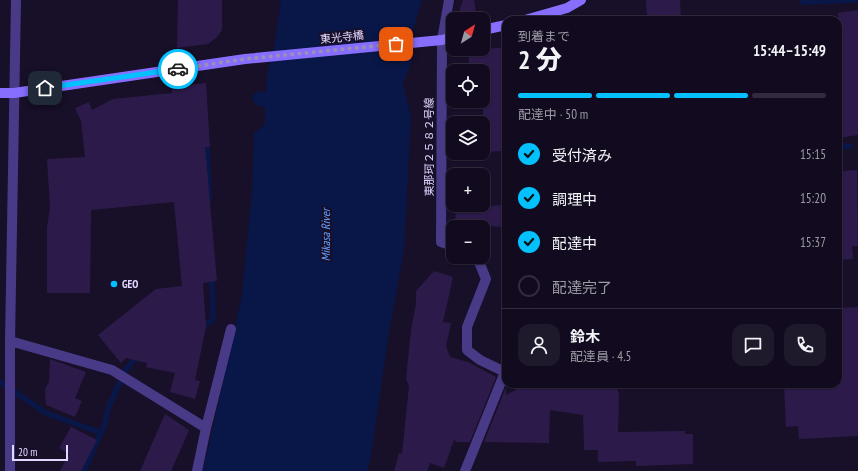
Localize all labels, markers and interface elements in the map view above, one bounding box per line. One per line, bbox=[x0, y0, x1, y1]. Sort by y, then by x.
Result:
north arrow bbox=[446, 12, 490, 56]
map controls bbox=[446, 12, 490, 264]
pin bbox=[379, 27, 413, 61]
street label: 東光寺橋 bbox=[319, 28, 365, 46]
text: 到着まで bbox=[518, 28, 570, 45]
icon: bag bbox=[385, 33, 407, 55]
text: 15:44–15:49 bbox=[753, 41, 826, 60]
text: 2 分 bbox=[518, 43, 562, 76]
courier bbox=[158, 49, 198, 89]
icon: car bbox=[167, 58, 189, 80]
button: locate bbox=[446, 64, 490, 108]
pin bbox=[28, 71, 62, 105]
icon: home bbox=[34, 77, 56, 99]
street label: 東那珂２５８２号線 bbox=[422, 98, 436, 197]
text: 配達中 · 50 m bbox=[518, 106, 588, 123]
button: layers bbox=[446, 116, 490, 160]
icon: check bbox=[518, 143, 540, 165]
text: 受付済み bbox=[552, 146, 612, 165]
text: 15:15 bbox=[800, 146, 826, 163]
button: + bbox=[446, 168, 490, 212]
icon: check bbox=[518, 187, 540, 209]
text: 調理中 bbox=[552, 190, 597, 209]
text: 15:20 bbox=[800, 190, 826, 207]
water label: Mikasa River bbox=[318, 207, 333, 261]
button: − bbox=[446, 220, 490, 264]
icon: check bbox=[518, 231, 540, 253]
text: 配達中 bbox=[552, 234, 597, 253]
text: 15:37 bbox=[800, 234, 826, 251]
place label: GEO bbox=[122, 277, 138, 291]
text: 配達完了 bbox=[552, 278, 612, 297]
marker: GEO bbox=[109, 279, 119, 289]
button: person bbox=[518, 324, 560, 366]
button: chat bbox=[732, 324, 774, 366]
button: phone bbox=[784, 324, 826, 366]
text: 鈴木 bbox=[570, 327, 600, 346]
text: 配達員 · 4.5 bbox=[570, 348, 631, 365]
scale bar bbox=[12, 443, 68, 462]
text: 20 m bbox=[18, 445, 37, 459]

